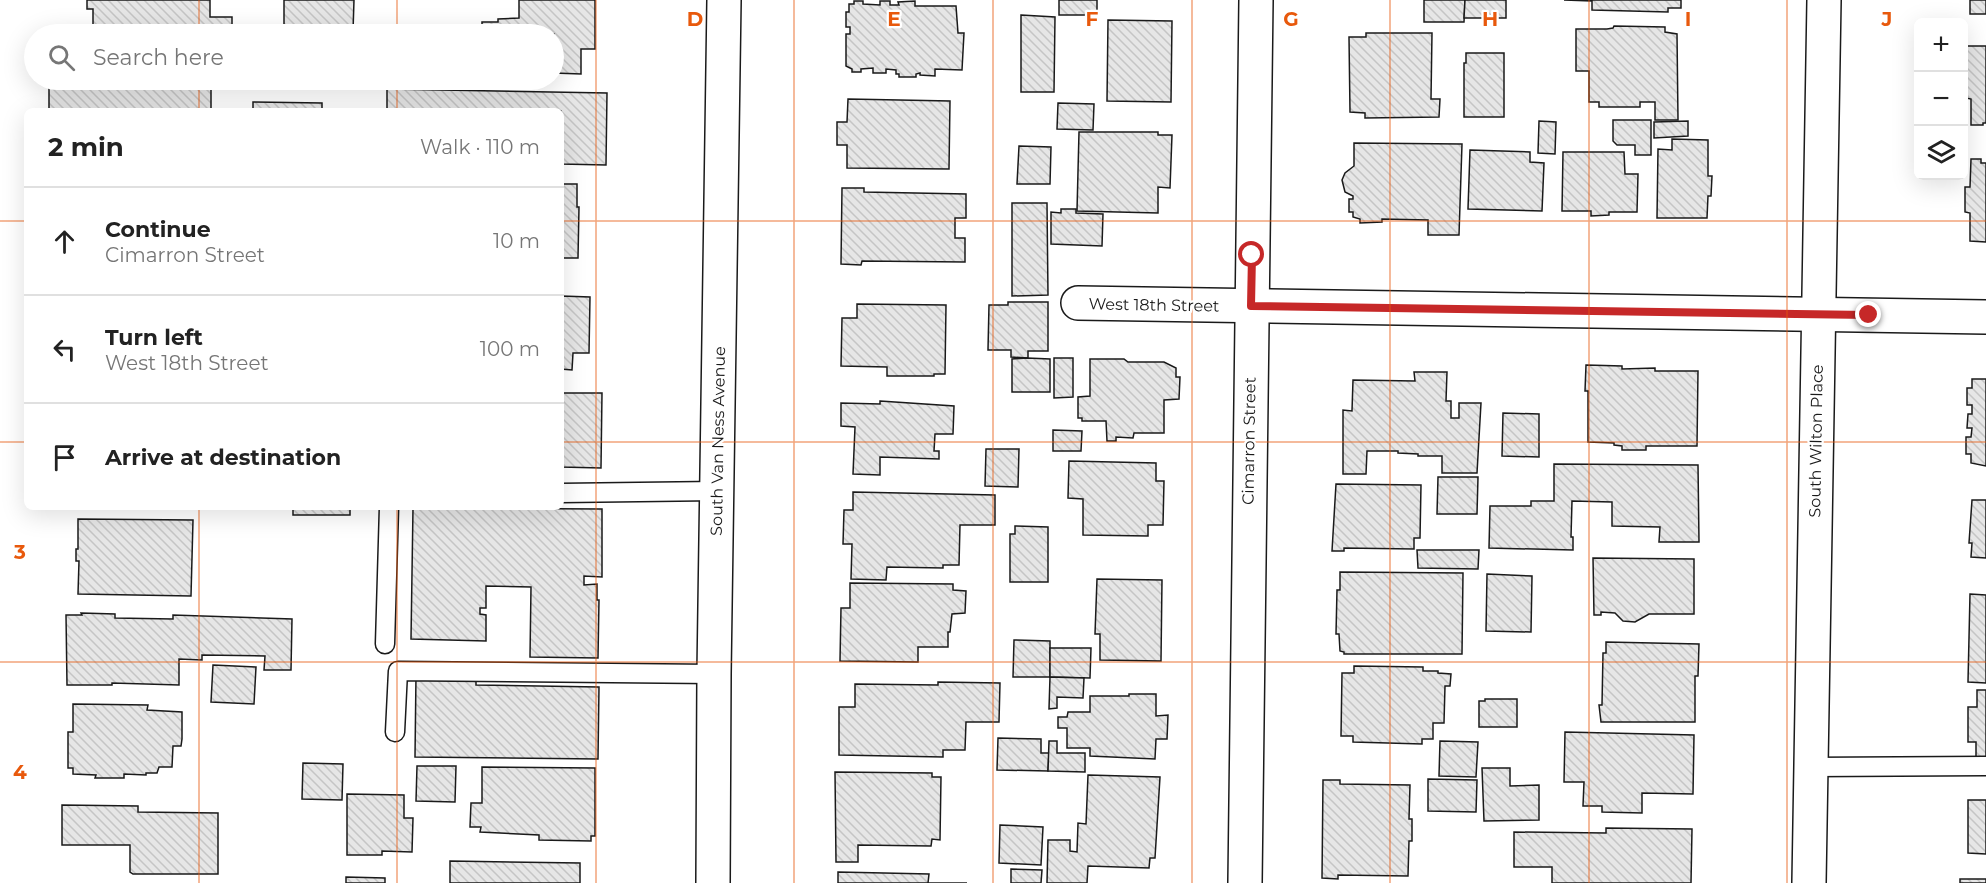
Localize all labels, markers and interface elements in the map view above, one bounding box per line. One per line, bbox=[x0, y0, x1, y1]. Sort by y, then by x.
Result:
text: D bbox=[687, 7, 703, 31]
text: E bbox=[887, 7, 901, 31]
text: F bbox=[1086, 7, 1099, 31]
text: G bbox=[1283, 7, 1299, 31]
text: H bbox=[1482, 7, 1498, 31]
text: I bbox=[1685, 7, 1691, 31]
text: J bbox=[1881, 7, 1892, 31]
map controls bbox=[1914, 18, 1968, 180]
button: + bbox=[1914, 18, 1968, 72]
search box bbox=[24, 24, 564, 90]
icon: search bbox=[45, 41, 78, 74]
text: Search here bbox=[93, 44, 224, 71]
button: − bbox=[1914, 72, 1968, 126]
button: layers bbox=[1914, 126, 1968, 180]
text: 2 min bbox=[48, 131, 124, 163]
text: Walk · 110 m bbox=[420, 135, 540, 159]
text: Continue bbox=[105, 216, 211, 243]
icon: ahead bbox=[48, 225, 81, 258]
text: 10 m bbox=[493, 229, 540, 253]
route start bbox=[1238, 241, 1264, 267]
text: Cimarron Street bbox=[105, 243, 265, 267]
street label: West 18th Street bbox=[1088, 294, 1220, 316]
route end bbox=[1855, 301, 1881, 327]
text: Turn left bbox=[105, 324, 203, 351]
icon: left bbox=[48, 333, 81, 366]
text: 100 m bbox=[480, 337, 540, 361]
street label: South Van Ness Avenue bbox=[707, 346, 729, 536]
text: West 18th Street bbox=[105, 351, 269, 375]
street label: South Wilton Place bbox=[1805, 364, 1827, 518]
street label: Cimarron Street bbox=[1238, 376, 1260, 505]
icon: arrive bbox=[48, 441, 81, 474]
text: Arrive at destination bbox=[105, 444, 341, 471]
text: 3 bbox=[13, 540, 26, 564]
text: 4 bbox=[13, 760, 27, 784]

